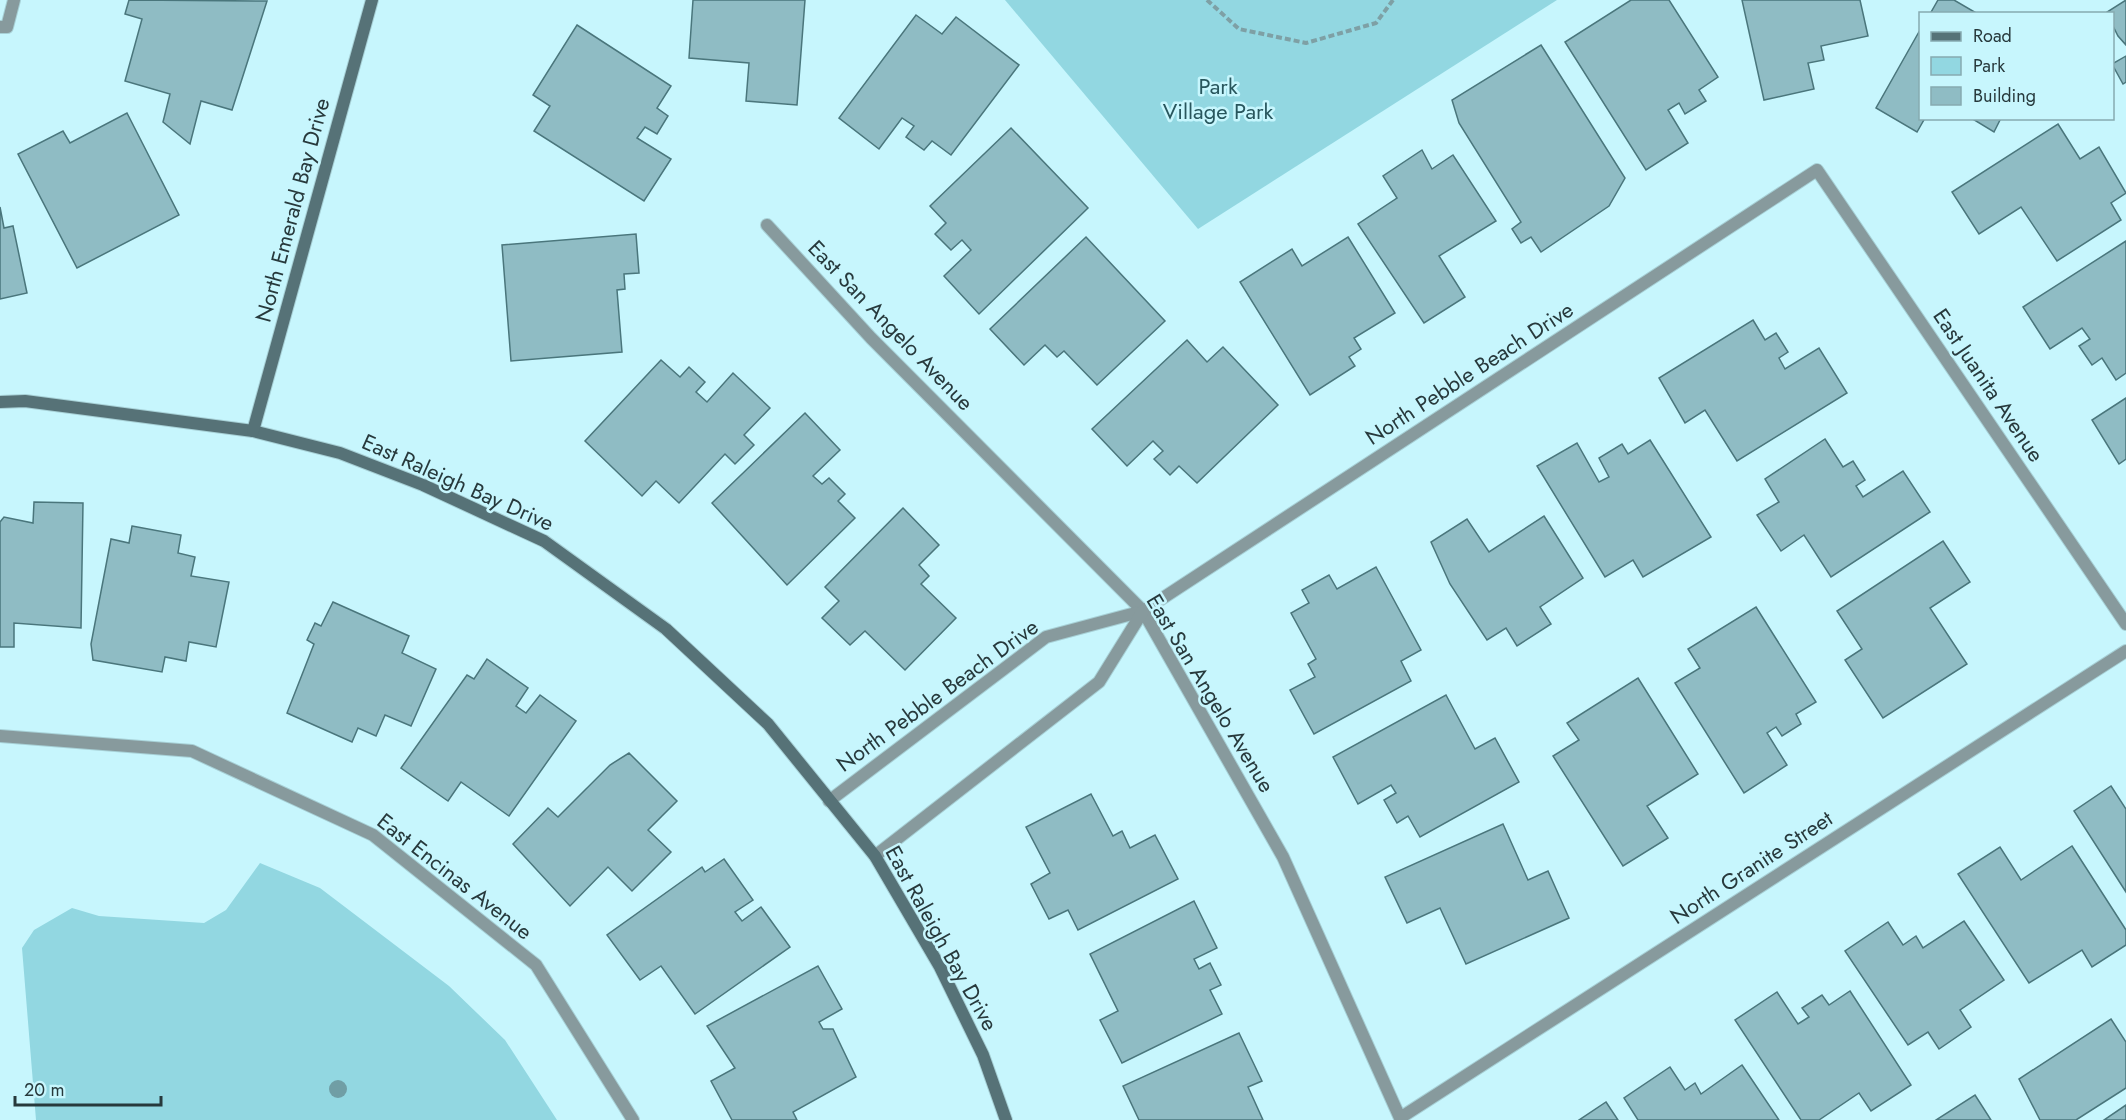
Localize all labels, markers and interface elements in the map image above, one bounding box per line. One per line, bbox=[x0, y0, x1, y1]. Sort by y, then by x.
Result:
legend bbox=[1919, 12, 2114, 120]
text: Road bbox=[1973, 23, 2012, 49]
text: Park bbox=[1973, 53, 2005, 79]
park label: Park Village Park bbox=[1163, 70, 1274, 127]
text: Building bbox=[1973, 83, 2036, 109]
street label: North Emerald Bay Drive bbox=[247, 94, 337, 326]
street label: East San Angelo Avenue bbox=[801, 232, 981, 418]
street label: North Pebble Beach Drive bbox=[1359, 294, 1579, 452]
street label: East Juanita Avenue bbox=[1926, 302, 2052, 468]
street label: East Raleigh Bay Drive bbox=[357, 425, 559, 539]
street label: East San Angelo Avenue bbox=[1139, 588, 1283, 798]
street label: North Pebble Beach Drive bbox=[829, 611, 1045, 779]
street label: North Granite Street bbox=[1663, 802, 1839, 932]
street label: East Encinas Avenue bbox=[371, 805, 539, 947]
street label: East Raleigh Bay Drive bbox=[878, 840, 1006, 1036]
scale bar bbox=[15, 1069, 160, 1107]
text: 20 m bbox=[24, 1077, 64, 1103]

